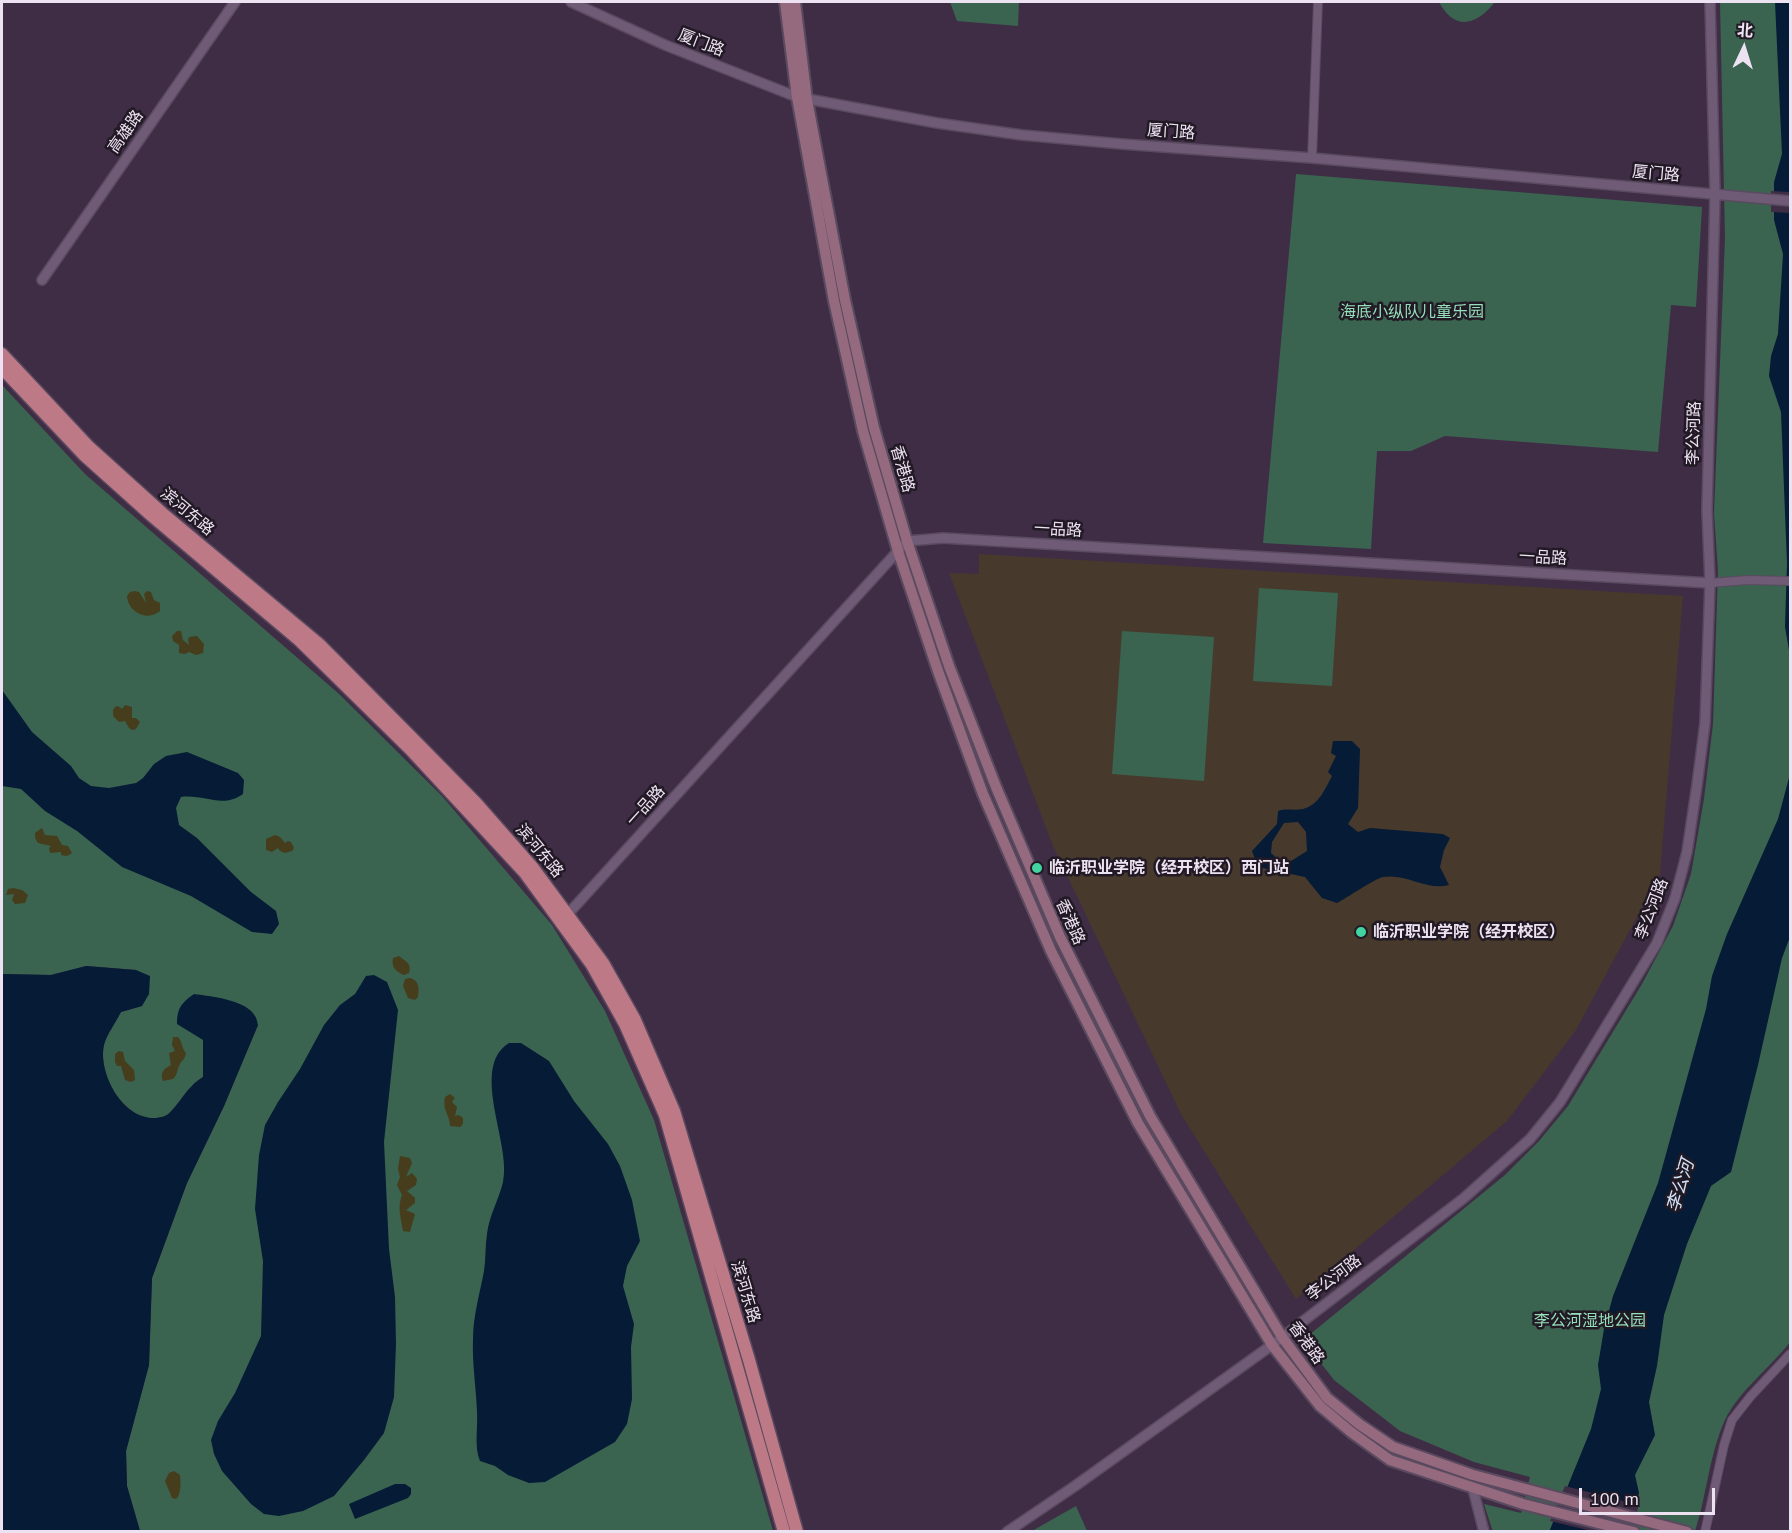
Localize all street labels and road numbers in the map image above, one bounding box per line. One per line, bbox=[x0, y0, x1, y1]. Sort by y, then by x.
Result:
street label: 厦门路 bbox=[675, 25, 727, 61]
street label: 高雄路 bbox=[104, 107, 148, 157]
street label: 厦门路 bbox=[1146, 121, 1196, 143]
street label: 厦门路 bbox=[1631, 162, 1681, 186]
street label: 李公河路 bbox=[1683, 401, 1705, 465]
street label: 香港路 bbox=[886, 443, 918, 495]
street label: 滨河东路 bbox=[156, 484, 218, 540]
street label: 一品路 bbox=[1034, 519, 1082, 541]
street label: 一品路 bbox=[1519, 547, 1567, 569]
street label: 一品路 bbox=[623, 782, 669, 830]
street label: 滨河东路 bbox=[511, 820, 567, 882]
street label: 李公河路 bbox=[1632, 876, 1672, 942]
street label: 香港路 bbox=[1051, 896, 1089, 948]
street label: 李公河路 bbox=[1303, 1251, 1365, 1305]
street label: 滨河东路 bbox=[726, 1259, 764, 1325]
street label: 香港路 bbox=[1284, 1318, 1328, 1368]

